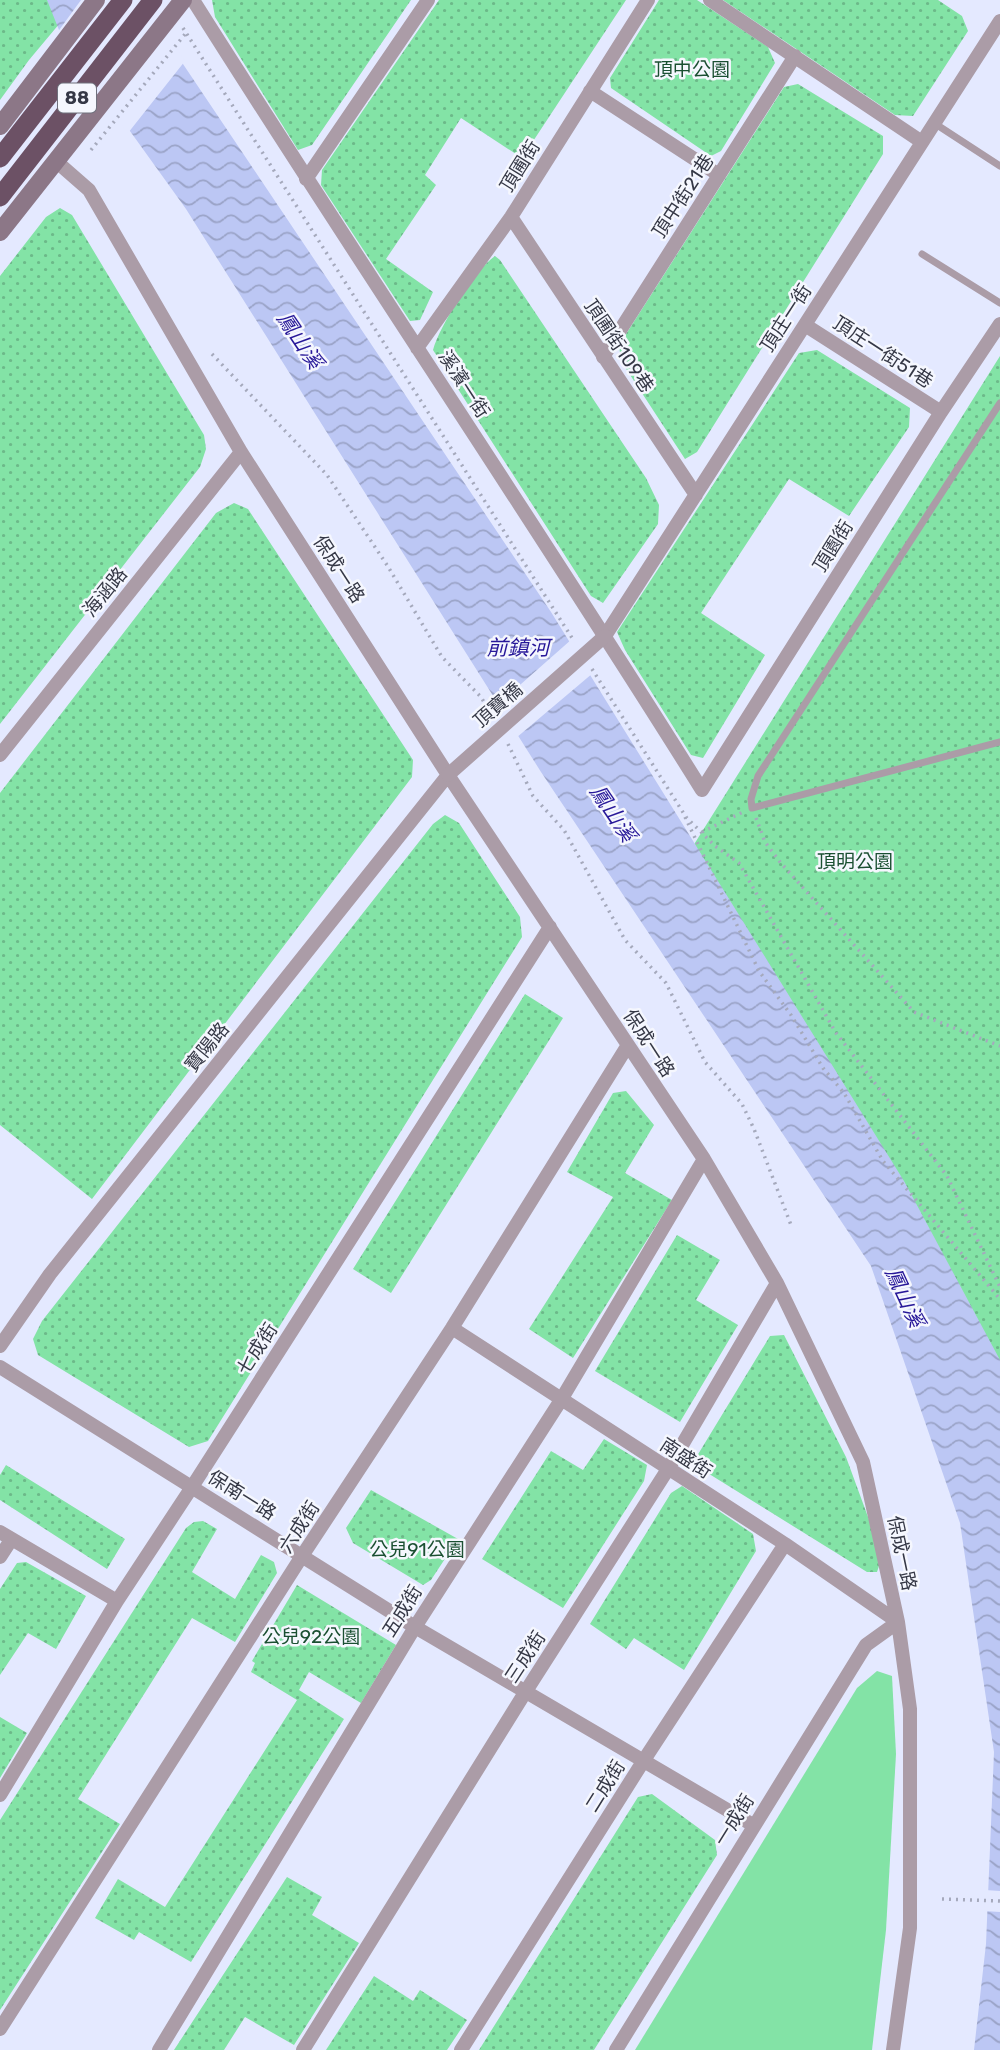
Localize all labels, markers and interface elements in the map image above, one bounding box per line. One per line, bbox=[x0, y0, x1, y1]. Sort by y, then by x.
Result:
park label: 頂中公園 bbox=[654, 58, 730, 81]
road number: 88 bbox=[58, 84, 96, 113]
street label: 頂圃街 bbox=[495, 136, 545, 196]
street label: 頂中街21巷 bbox=[647, 150, 719, 242]
street label: 頂庄一街 bbox=[756, 280, 816, 356]
street label: 頂圃街109巷 bbox=[579, 295, 659, 397]
water label: 鳳山溪 bbox=[272, 307, 330, 376]
street label: 頂庄一街51巷 bbox=[829, 311, 937, 393]
street label: 溪濱一街 bbox=[434, 346, 494, 422]
street label: 頂園街 bbox=[808, 516, 858, 576]
street label: 保成一路 bbox=[309, 531, 369, 607]
street label: 海涵路 bbox=[78, 563, 132, 621]
water label: 前鎮河 bbox=[487, 635, 553, 660]
street label: 頂寶橋 bbox=[469, 678, 527, 732]
water label: 鳳山溪 bbox=[585, 780, 643, 849]
park label: 頂明公園 bbox=[817, 850, 893, 873]
street label: 保成一路 bbox=[619, 1005, 679, 1081]
street label: 寶陽路 bbox=[180, 1018, 234, 1076]
water label: 鳳山溪 bbox=[880, 1263, 931, 1334]
street label: 七成街 bbox=[232, 1319, 282, 1379]
street label: 南盛街 bbox=[656, 1433, 716, 1483]
street label: 保南一路 bbox=[204, 1465, 280, 1525]
street label: 六成街 bbox=[274, 1497, 324, 1557]
street label: 保成一路 bbox=[883, 1513, 921, 1593]
park label: 公兒91公園 bbox=[369, 1538, 465, 1561]
street label: 五成街 bbox=[377, 1581, 427, 1641]
park label: 公兒92公園 bbox=[262, 1625, 360, 1648]
street label: 三成街 bbox=[500, 1627, 550, 1687]
street label: 二成街 bbox=[580, 1756, 630, 1816]
street label: 一成街 bbox=[709, 1790, 759, 1850]

